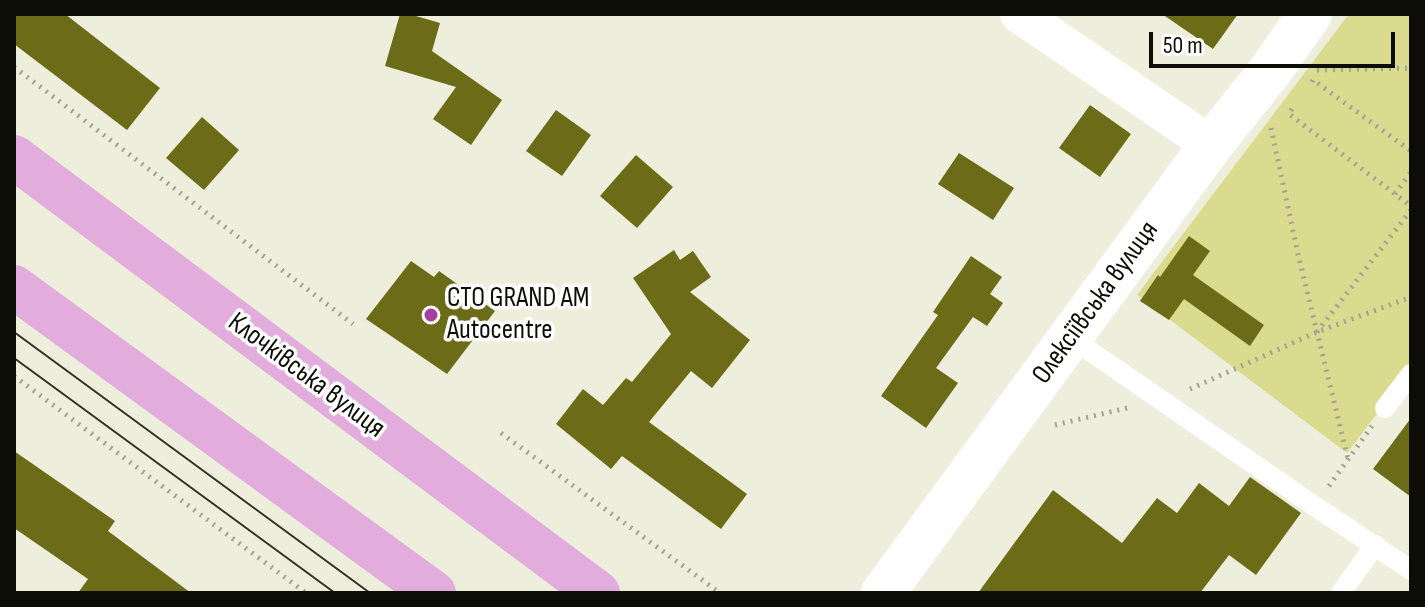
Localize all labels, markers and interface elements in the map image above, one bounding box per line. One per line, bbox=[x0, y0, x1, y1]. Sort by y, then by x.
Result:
scale bar bbox=[1153, 16, 1399, 66]
text: 50 m bbox=[1163, 31, 1203, 60]
street label: Олексіївська вулиця bbox=[1026, 215, 1166, 391]
place label: СТО GRAND AM Autocentre bbox=[447, 282, 589, 348]
street label: Клочківська вулиця bbox=[221, 306, 391, 446]
marker: СТО GRAND AM Autocentre bbox=[422, 306, 440, 324]

